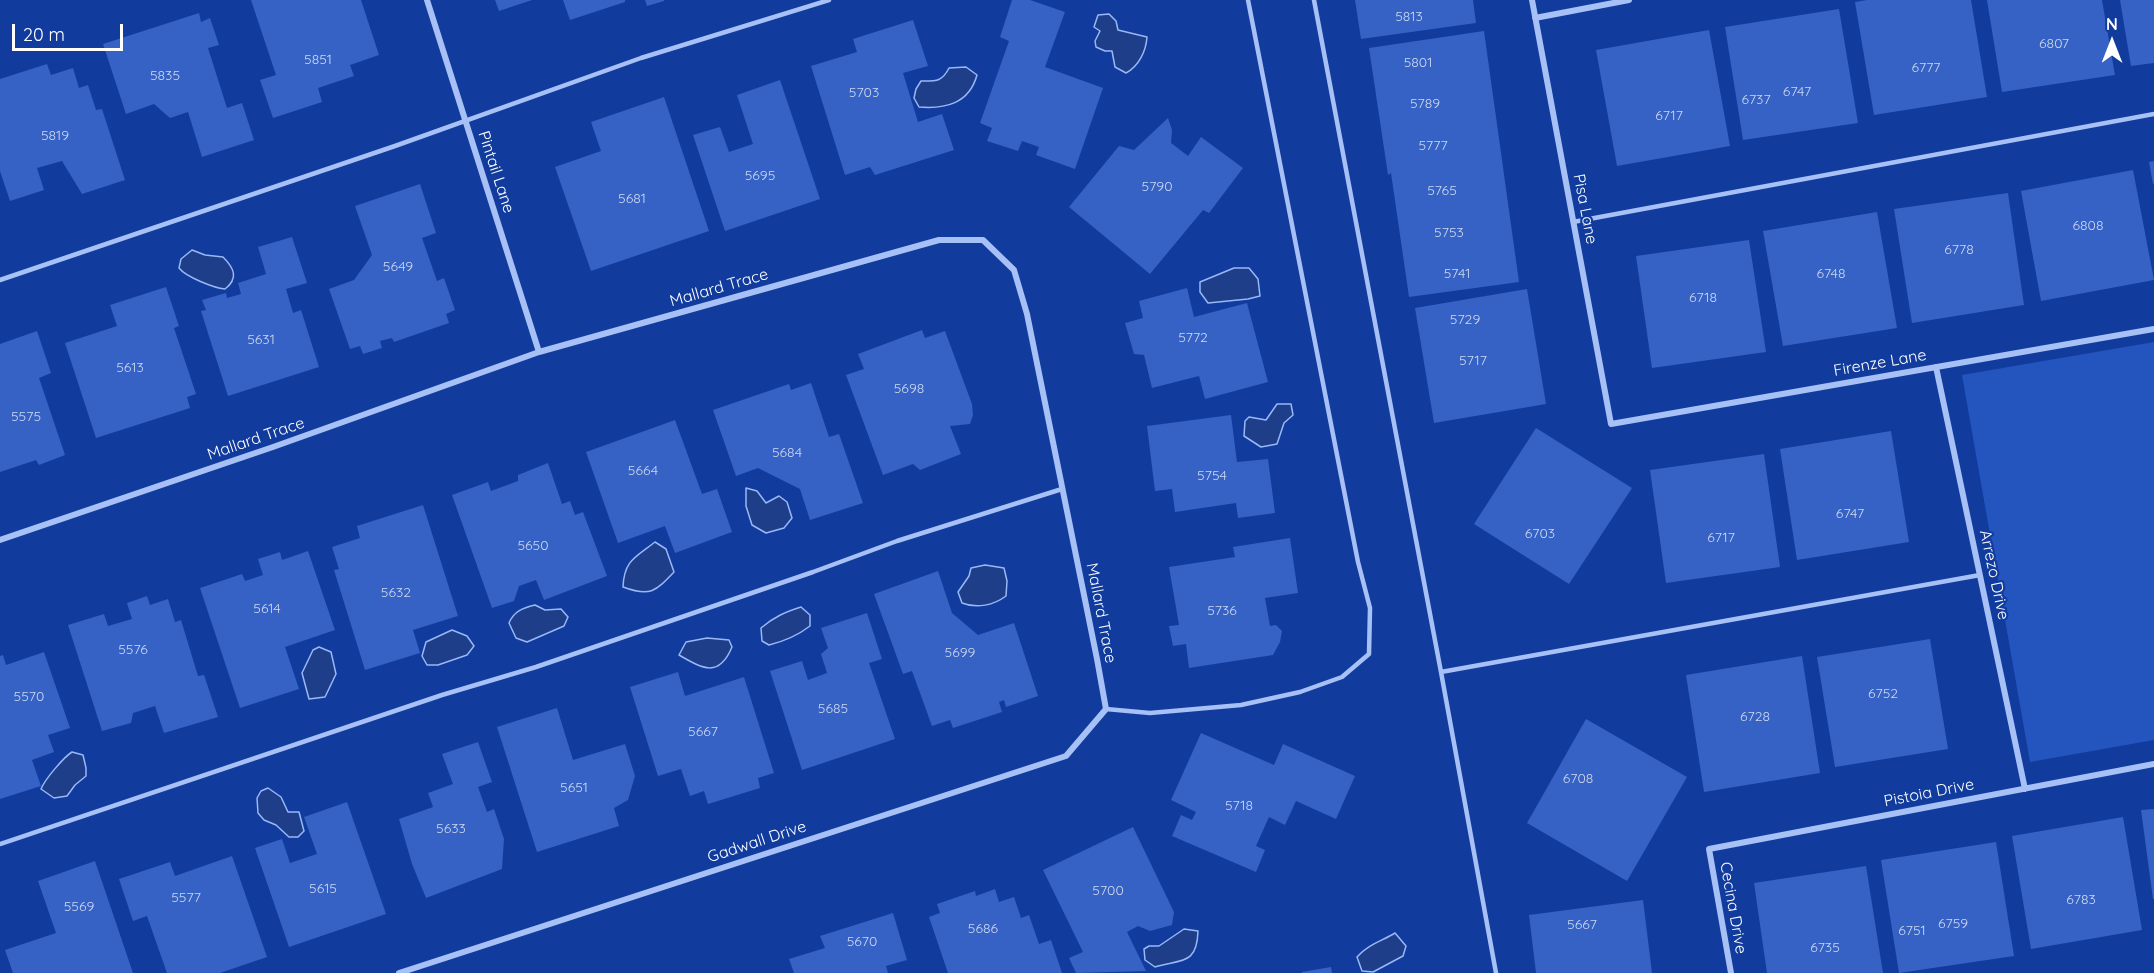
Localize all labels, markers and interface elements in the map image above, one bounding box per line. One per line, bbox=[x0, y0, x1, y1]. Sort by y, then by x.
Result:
house number: 5813 bbox=[1395, 9, 1423, 25]
scale bar bbox=[15, 12, 126, 50]
north arrow bbox=[2082, 12, 2142, 72]
text: N bbox=[2106, 14, 2118, 34]
text: 20 m bbox=[23, 23, 65, 46]
house number: 6807 bbox=[2039, 36, 2069, 52]
house number: 5851 bbox=[304, 52, 332, 68]
house number: 5801 bbox=[1404, 55, 1432, 71]
house number: 6777 bbox=[1911, 60, 1941, 76]
house number: 5835 bbox=[150, 68, 180, 84]
house number: 6747 bbox=[1783, 84, 1811, 100]
house number: 5703 bbox=[849, 85, 879, 101]
house number: 6737 bbox=[1741, 92, 1771, 108]
house number: 5789 bbox=[1410, 96, 1440, 112]
house number: 6717 bbox=[1655, 108, 1683, 124]
house number: 5819 bbox=[41, 128, 69, 144]
street label: Pintail Lane bbox=[474, 128, 518, 216]
house number: 5777 bbox=[1418, 138, 1448, 154]
house number: 5695 bbox=[745, 168, 775, 184]
street label: Pisa Lane bbox=[1569, 172, 1601, 246]
house number: 5790 bbox=[1142, 179, 1172, 195]
house number: 5765 bbox=[1427, 183, 1457, 199]
house number: 5681 bbox=[618, 191, 646, 207]
house number: 6808 bbox=[2073, 218, 2103, 234]
house number: 5753 bbox=[1434, 225, 1464, 241]
house number: 6778 bbox=[1944, 242, 1974, 258]
house number: 5649 bbox=[383, 259, 413, 275]
street label: Mallard Trace bbox=[668, 265, 770, 311]
house number: 5741 bbox=[1444, 266, 1470, 282]
house number: 6748 bbox=[1816, 266, 1846, 282]
house number: 6718 bbox=[1689, 290, 1717, 306]
house number: 5729 bbox=[1450, 312, 1480, 328]
house number: 5772 bbox=[1178, 330, 1208, 346]
house number: 5631 bbox=[247, 332, 275, 348]
street label: Firenze Lane bbox=[1832, 345, 1928, 381]
house number: 5717 bbox=[1459, 353, 1487, 369]
house number: 5613 bbox=[116, 360, 144, 376]
house number: 5698 bbox=[894, 381, 924, 397]
house number: 5575 bbox=[11, 409, 41, 425]
street label: Mallard Trace bbox=[205, 413, 307, 465]
house number: 5684 bbox=[772, 445, 802, 461]
house number: 5664 bbox=[628, 463, 658, 479]
house number: 5754 bbox=[1197, 468, 1227, 484]
house number: 6747 bbox=[1836, 506, 1864, 522]
house number: 6703 bbox=[1525, 526, 1555, 542]
street label: Arrezo Drive bbox=[1975, 528, 2013, 622]
house number: 6717 bbox=[1707, 530, 1735, 546]
house number: 5650 bbox=[517, 538, 549, 554]
street label: Mallard Trace bbox=[1082, 561, 1120, 665]
house number: 5632 bbox=[381, 585, 411, 601]
house number: 5614 bbox=[253, 601, 281, 617]
house number: 5736 bbox=[1207, 603, 1237, 619]
house number: 5576 bbox=[118, 642, 148, 658]
house number: 5699 bbox=[945, 645, 975, 661]
house number: 6752 bbox=[1868, 686, 1898, 702]
house number: 5570 bbox=[14, 689, 44, 705]
house number: 5685 bbox=[818, 701, 848, 717]
house number: 6728 bbox=[1740, 709, 1770, 725]
house number: 5667 bbox=[688, 724, 718, 740]
house number: 6708 bbox=[1563, 771, 1593, 787]
street label: Pistoia Drive bbox=[1882, 775, 1976, 811]
house number: 5651 bbox=[560, 780, 588, 796]
house number: 5718 bbox=[1225, 798, 1253, 814]
street label: Gadwall Drive bbox=[705, 817, 809, 867]
house number: 5633 bbox=[436, 821, 466, 837]
street label: Cecina Drive bbox=[1715, 861, 1751, 955]
house number: 5615 bbox=[309, 881, 337, 897]
house number: 5700 bbox=[1092, 883, 1124, 899]
house number: 5577 bbox=[171, 890, 201, 906]
house number: 6783 bbox=[2066, 892, 2096, 908]
house number: 5569 bbox=[64, 899, 94, 915]
house number: 6759 bbox=[1938, 916, 1968, 932]
house number: 5667 bbox=[1567, 917, 1597, 933]
house number: 5686 bbox=[968, 921, 998, 937]
house number: 6751 bbox=[1898, 923, 1926, 939]
house number: 5670 bbox=[847, 934, 877, 950]
house number: 6735 bbox=[1810, 940, 1840, 956]

